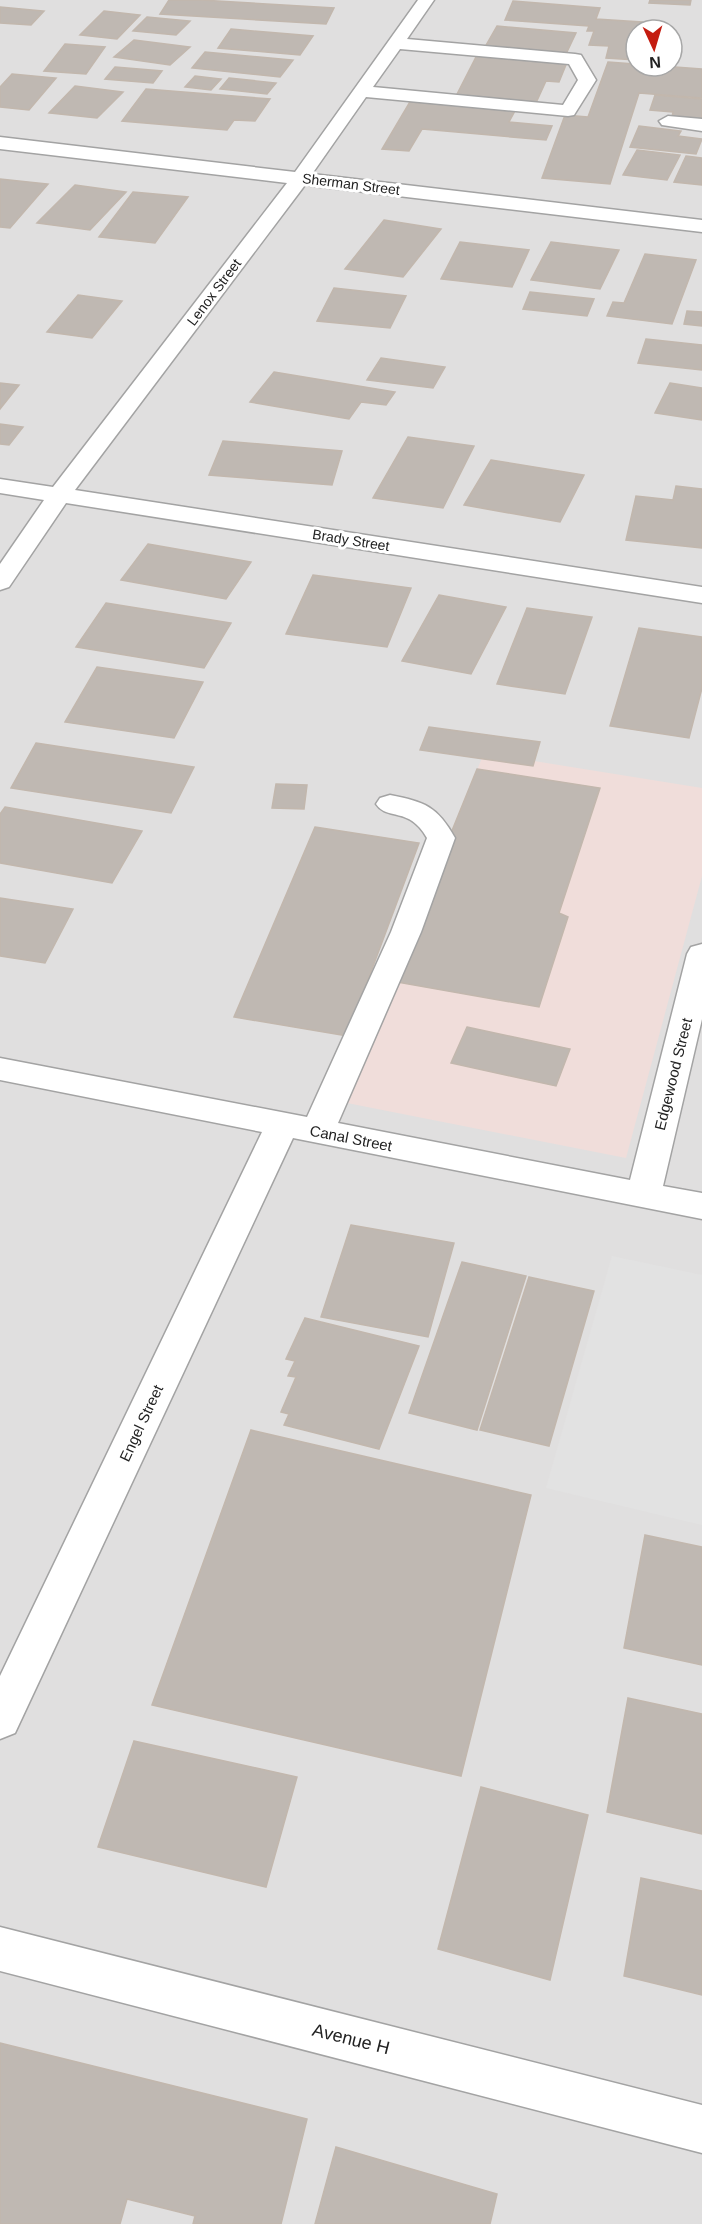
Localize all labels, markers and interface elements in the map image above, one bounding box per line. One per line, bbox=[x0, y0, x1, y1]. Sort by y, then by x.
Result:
north arrow bbox=[624, 18, 684, 78]
text: N bbox=[649, 54, 661, 71]
street label: Sherman Street bbox=[301, 170, 401, 198]
street label: Lenox Street bbox=[184, 255, 244, 329]
street label: Brady Street bbox=[311, 526, 391, 554]
street label: Edgewood Street bbox=[651, 1015, 695, 1132]
street label: Canal Street bbox=[308, 1122, 394, 1154]
street label: Engel Street bbox=[116, 1381, 166, 1464]
street label: Avenue H bbox=[310, 2020, 392, 2058]

